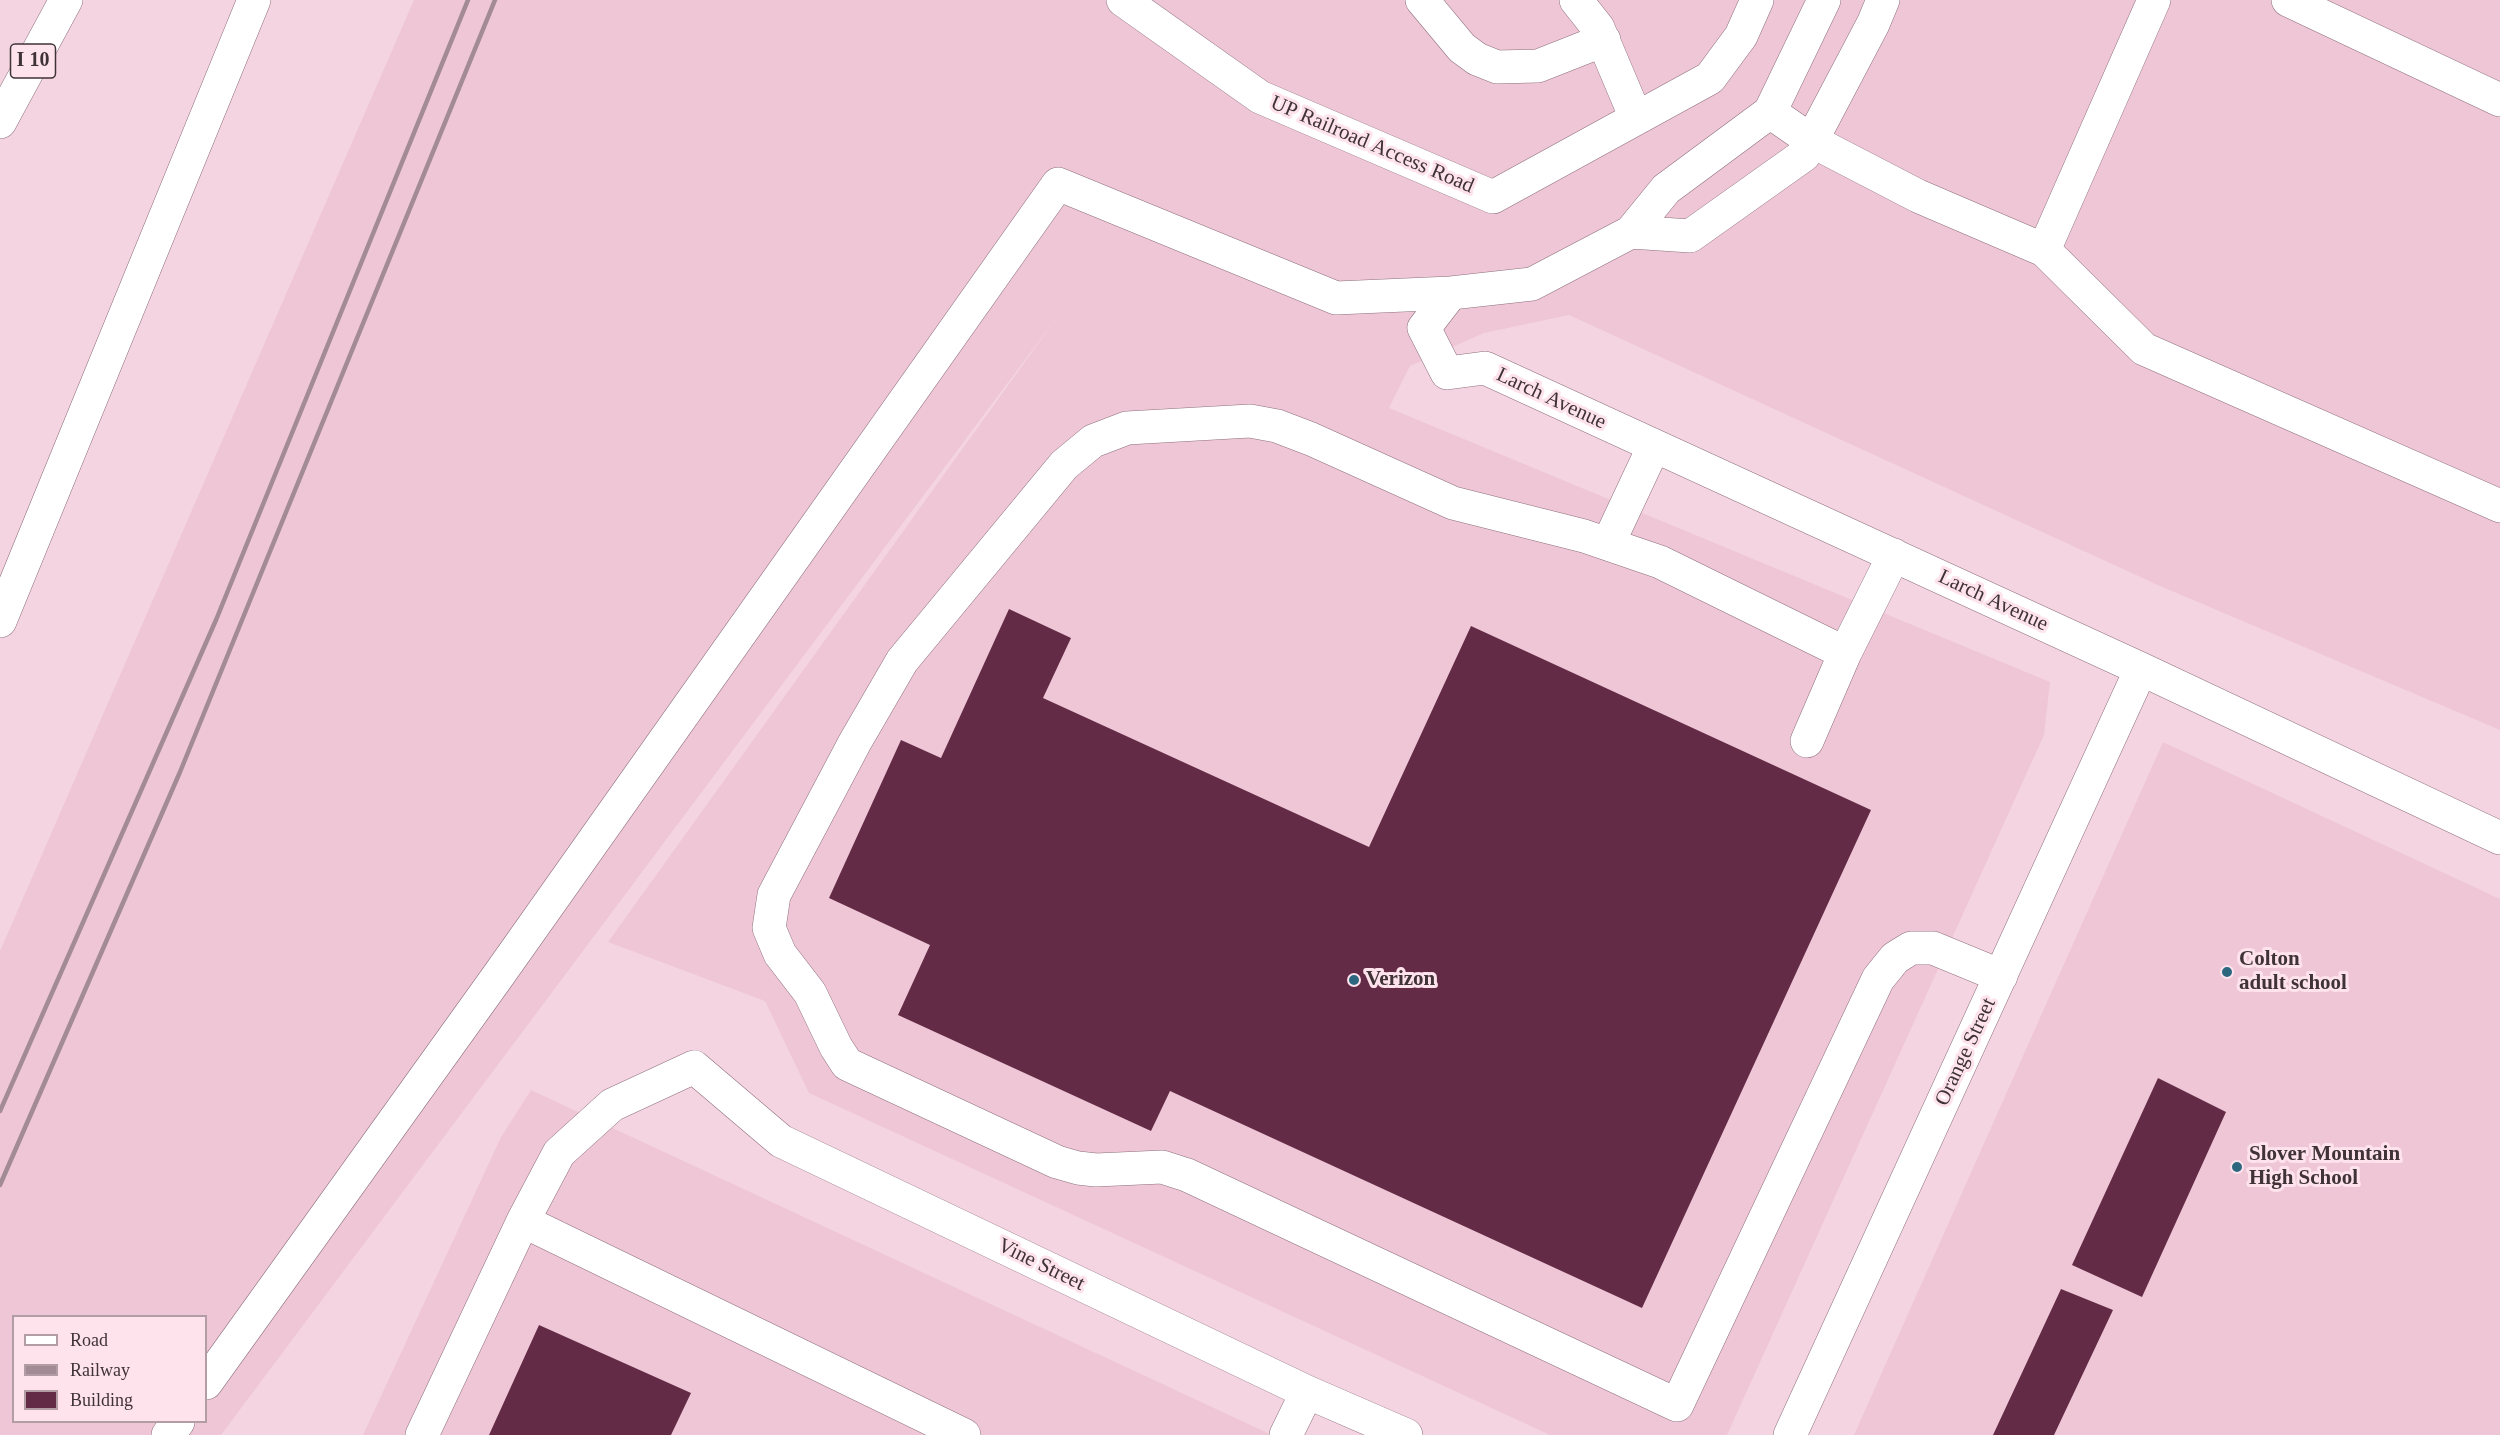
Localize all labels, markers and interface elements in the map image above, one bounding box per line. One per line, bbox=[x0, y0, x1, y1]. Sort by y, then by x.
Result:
road number: I 10 bbox=[10, 44, 56, 78]
street label: UP Railroad Access Road bbox=[1266, 91, 1478, 199]
street label: Larch Avenue bbox=[1492, 363, 1610, 435]
street label: Larch Avenue bbox=[1934, 565, 2052, 637]
place label: Colton adult school bbox=[2239, 947, 2347, 997]
marker: Colton adult school bbox=[2220, 965, 2234, 979]
place label: Verizon bbox=[1366, 967, 1435, 993]
marker: Verizon bbox=[1347, 973, 1361, 987]
street label: Orange Street bbox=[1930, 994, 2002, 1110]
place label: Slover Mountain High School bbox=[2249, 1142, 2400, 1192]
marker: Slover Mountain High School bbox=[2230, 1160, 2244, 1174]
street label: Vine Street bbox=[993, 1233, 1089, 1297]
legend bbox=[12, 1315, 207, 1423]
text: Road bbox=[70, 1330, 108, 1350]
text: Railway bbox=[70, 1360, 130, 1380]
text: Building bbox=[70, 1390, 133, 1410]

